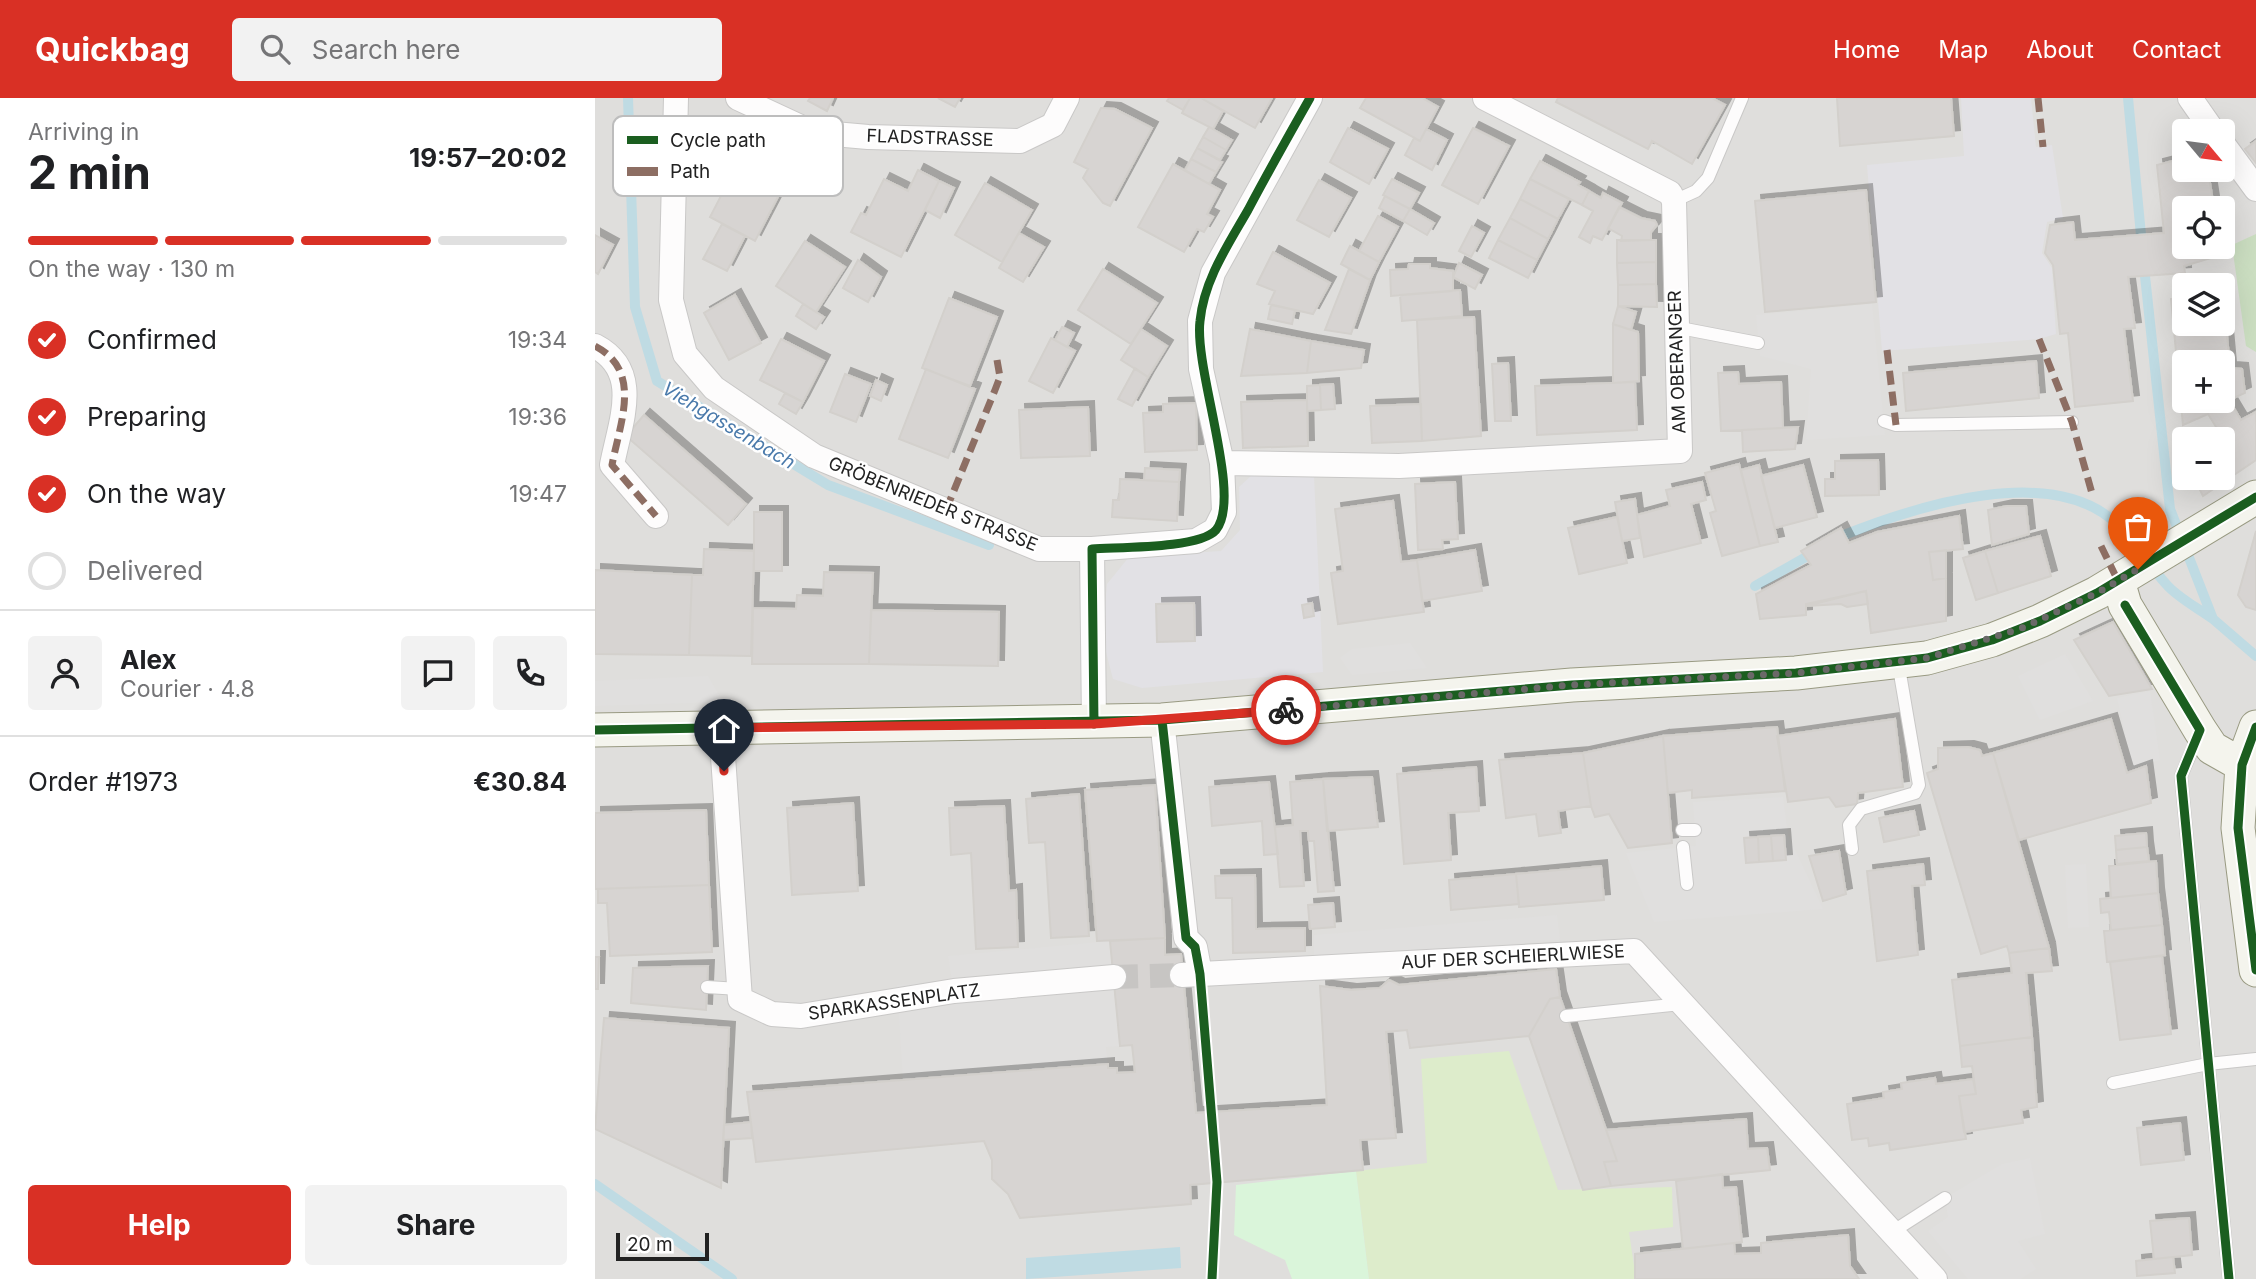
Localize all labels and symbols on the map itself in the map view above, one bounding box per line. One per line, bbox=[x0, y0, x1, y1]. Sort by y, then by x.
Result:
legend bbox=[613, 116, 843, 196]
north arrow bbox=[2172, 119, 2235, 182]
street label: FLADSTRASSE bbox=[866, 125, 994, 150]
text: Cycle path bbox=[670, 129, 766, 152]
text: Path bbox=[670, 160, 710, 183]
street label: AM OBERANGER bbox=[1663, 290, 1689, 434]
water label: Viehgassenbach bbox=[658, 377, 799, 474]
street label: GRÖBENRIEDER STRASSE bbox=[826, 451, 1041, 555]
pin bbox=[2108, 497, 2168, 569]
courier bbox=[1251, 675, 1321, 745]
pin bbox=[694, 699, 754, 771]
street label: AUF DER SCHEIERLWIESE bbox=[1401, 940, 1625, 973]
street label: SPARKASSENPLATZ bbox=[807, 979, 981, 1024]
scale bar bbox=[616, 1230, 709, 1262]

